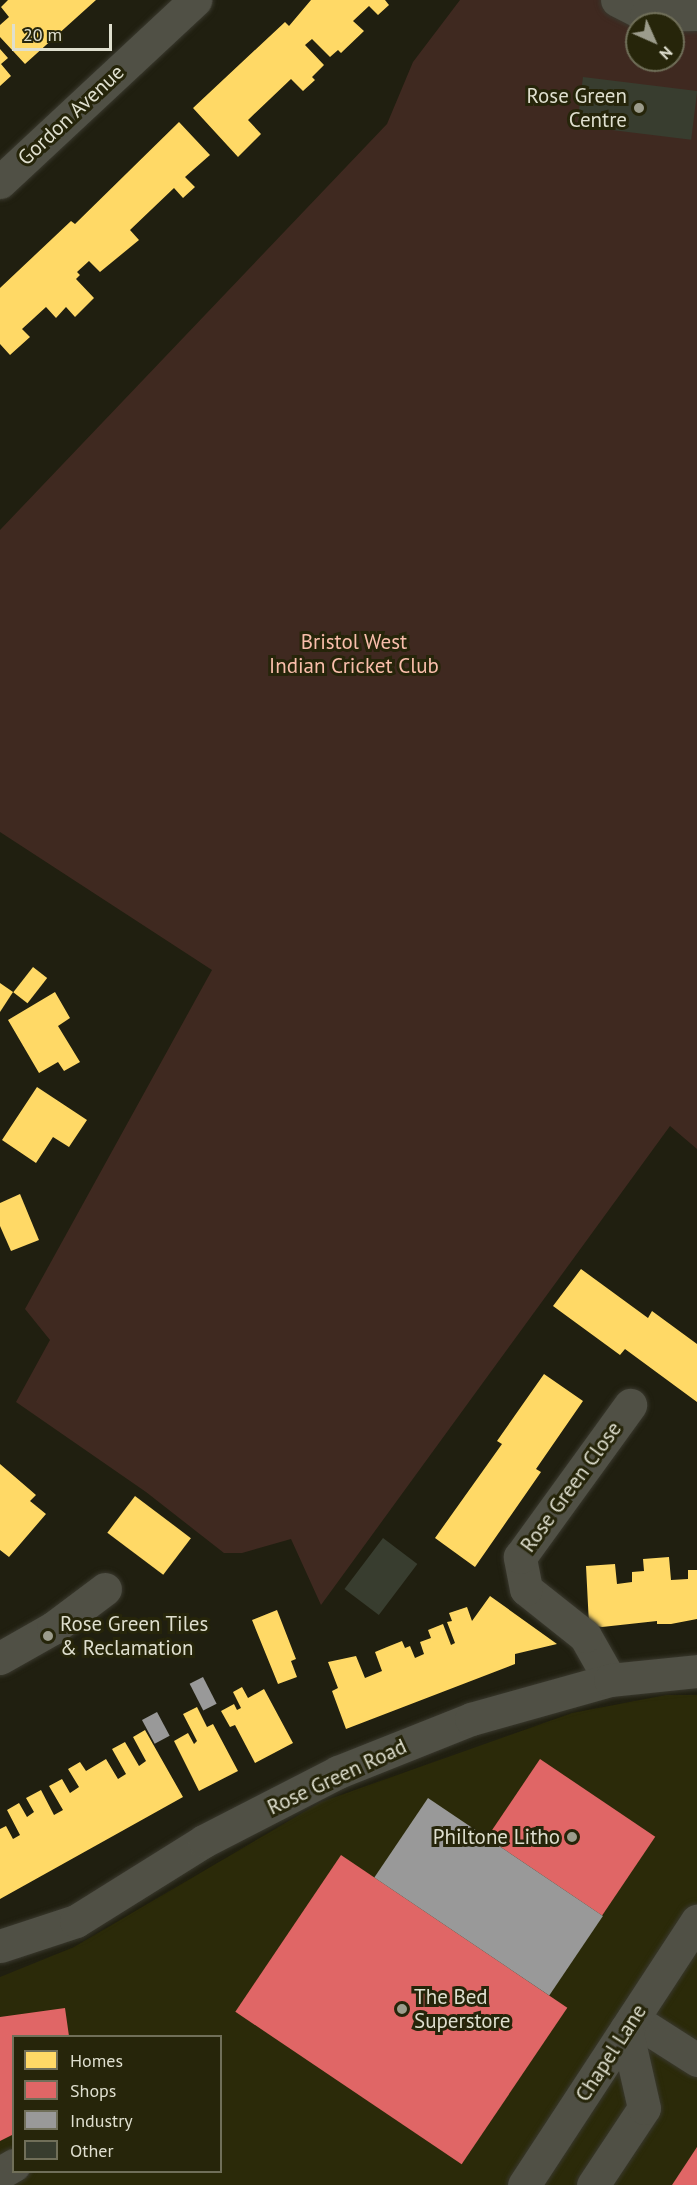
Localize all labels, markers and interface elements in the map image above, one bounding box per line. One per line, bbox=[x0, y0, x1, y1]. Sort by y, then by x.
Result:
scale bar bbox=[15, 12, 116, 50]
north arrow bbox=[625, 12, 685, 72]
text: 20 m bbox=[23, 23, 62, 46]
text: N bbox=[656, 43, 677, 64]
street label: Gordon Avenue bbox=[12, 59, 130, 171]
place label: Rose Green Centre bbox=[527, 83, 627, 133]
marker: Rose Green Centre bbox=[632, 101, 646, 115]
park label: Bristol West Indian Cricket Club bbox=[269, 629, 439, 679]
street label: Rose Green Close bbox=[515, 1417, 627, 1557]
place label: Rose Green Tiles & Reclamation bbox=[60, 1611, 209, 1661]
marker: Rose Green Tiles & Reclamation bbox=[41, 1629, 55, 1643]
street label: Rose Green Road bbox=[263, 1734, 411, 1820]
place label: Philtone Litho bbox=[433, 1824, 560, 1850]
marker: Philtone Litho bbox=[565, 1830, 579, 1844]
place label: The Bed Superstore bbox=[414, 1984, 510, 2034]
street label: Chapel Lane bbox=[570, 2000, 652, 2106]
marker: The Bed Superstore bbox=[395, 2002, 409, 2016]
legend bbox=[12, 2035, 222, 2173]
text: Homes bbox=[70, 2049, 123, 2072]
text: Shops bbox=[70, 2079, 116, 2102]
text: Industry bbox=[70, 2109, 133, 2132]
text: Other bbox=[70, 2139, 114, 2162]

